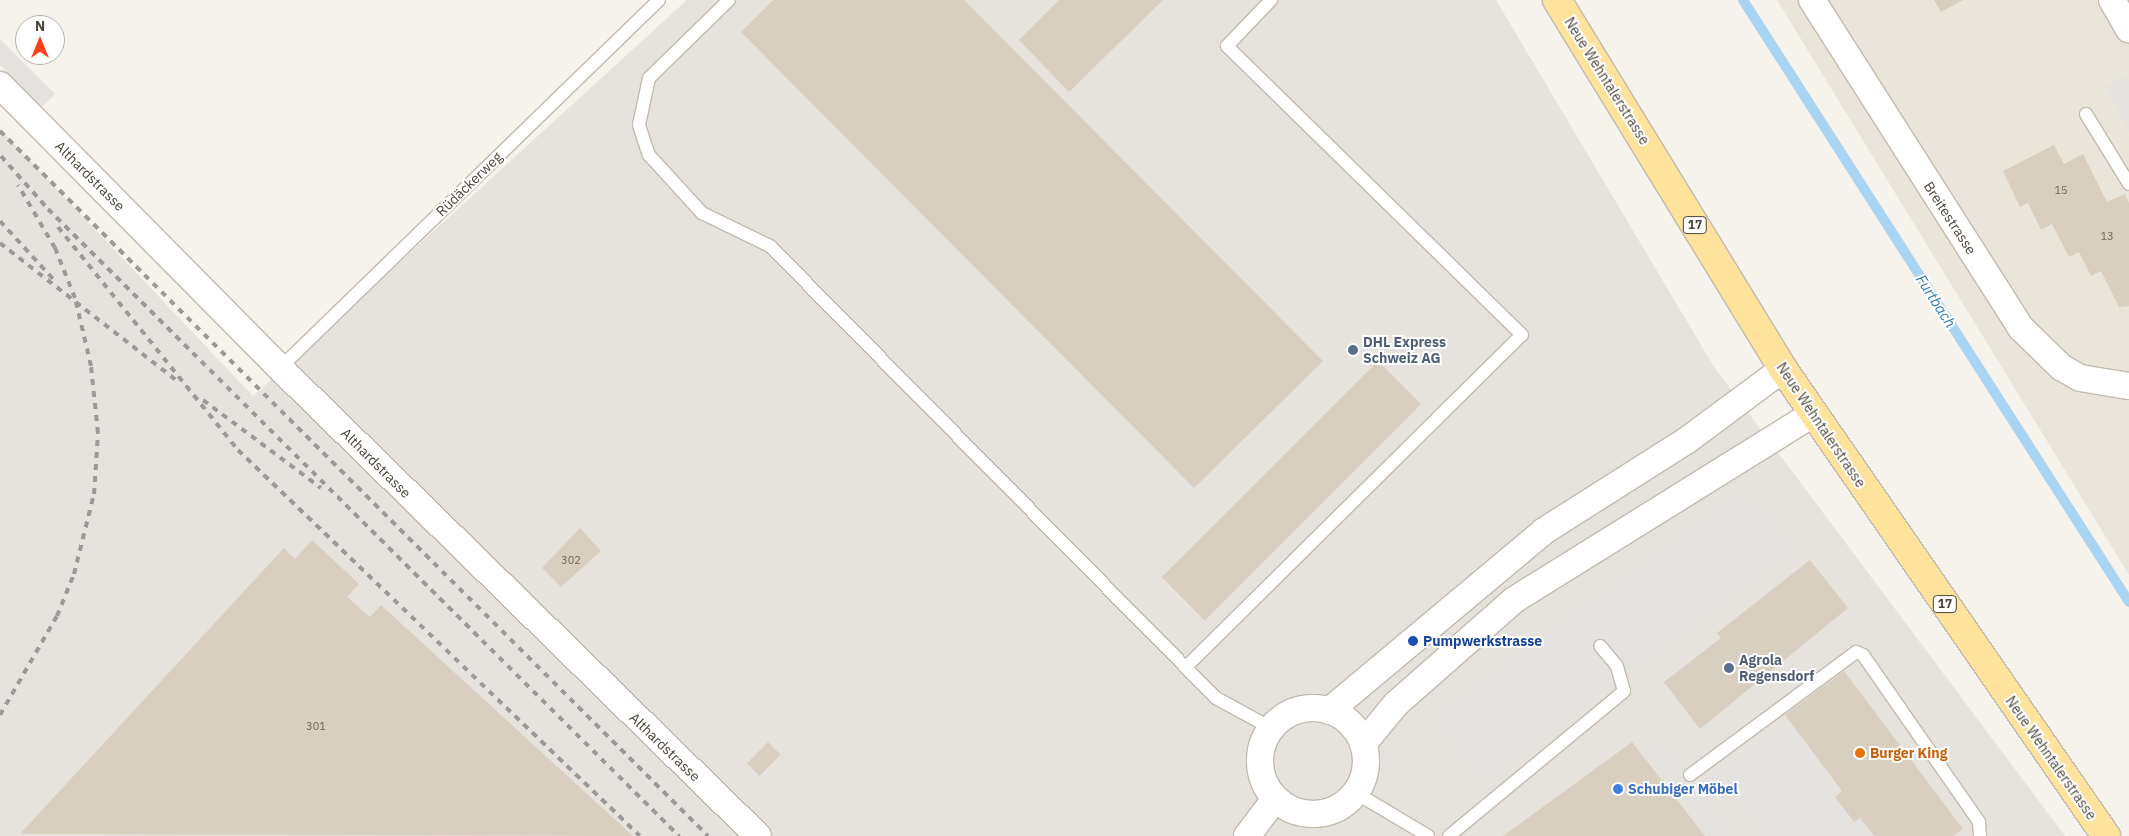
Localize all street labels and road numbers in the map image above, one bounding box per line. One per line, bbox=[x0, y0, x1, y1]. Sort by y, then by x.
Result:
street label: Neue Wehntalerstrasse bbox=[1561, 14, 1653, 148]
street label: Althardstrasse bbox=[52, 138, 128, 214]
street label: Rüdäckerweg bbox=[432, 148, 506, 220]
street label: Breitestrasse bbox=[1920, 178, 1980, 258]
road number: 17 bbox=[1682, 216, 1708, 234]
street label: Neue Wehntalerstrasse bbox=[1773, 359, 1869, 491]
street label: Althardstrasse bbox=[338, 425, 414, 501]
road number: 17 bbox=[1932, 594, 1958, 614]
street label: Neue Wehntalerstrasse bbox=[2002, 693, 2100, 823]
street label: Althardstrasse bbox=[626, 709, 704, 785]

